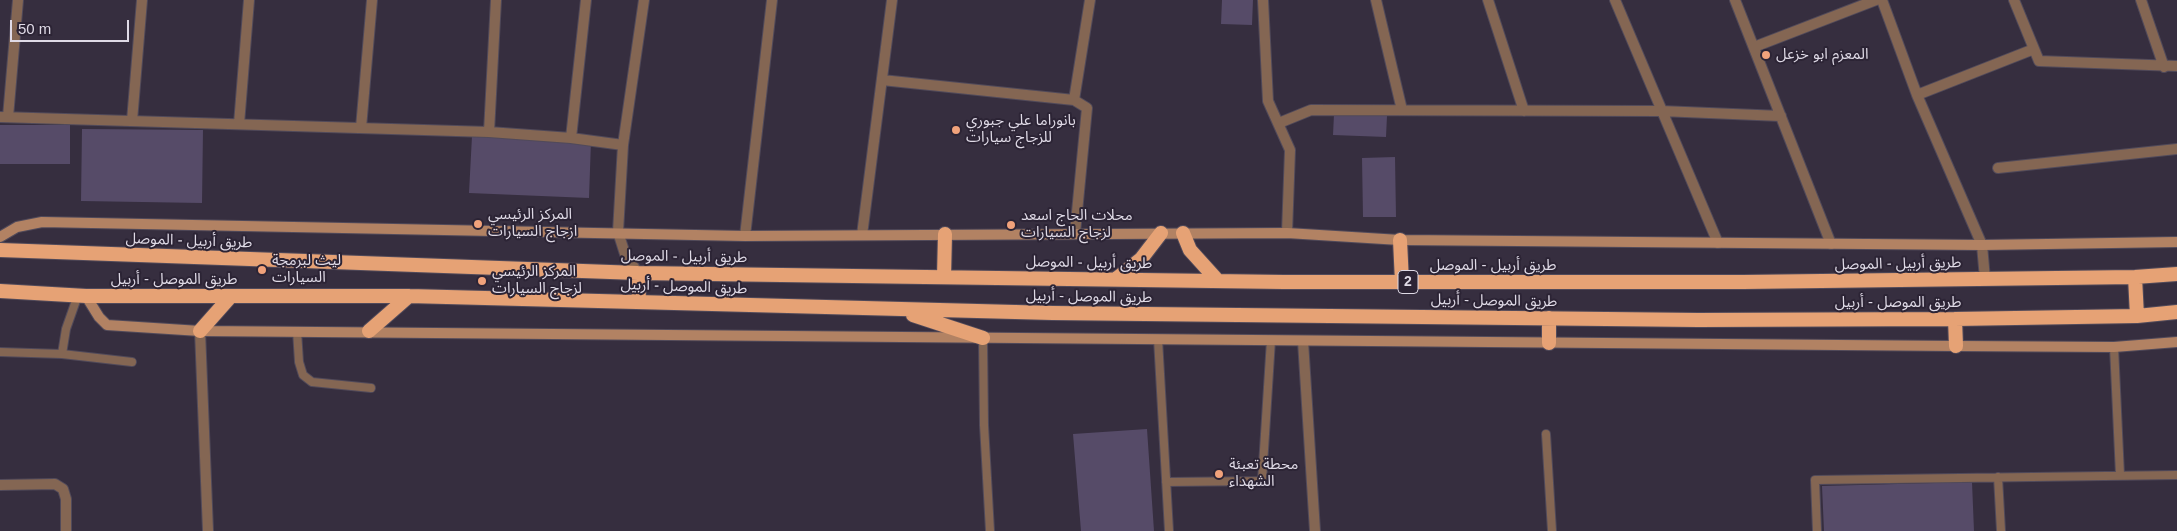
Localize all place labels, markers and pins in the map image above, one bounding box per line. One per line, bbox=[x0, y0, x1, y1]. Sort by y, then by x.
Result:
place label: المعزم ابو خزعل bbox=[1776, 46, 1868, 64]
marker: المعزم ابو خزعل bbox=[1760, 49, 1772, 61]
place label: بانوراما علي جبوري للزجاج سيارات bbox=[966, 112, 1076, 147]
marker: بانوراما علي جبوري للزجاج سيارات bbox=[950, 124, 962, 136]
place label: المركز الرئيسي ازجاج السيارات bbox=[488, 206, 577, 241]
place label: محلات الحاج اسعد لزجاج السيارات bbox=[1021, 207, 1133, 242]
marker: المركز الرئيسي ازجاج السيارات bbox=[472, 218, 484, 230]
marker: محلات الحاج اسعد لزجاج السيارات bbox=[1005, 219, 1017, 231]
place label: ليث لبرمجة السيارات bbox=[272, 252, 341, 287]
place label: المركز الرئيسي لزجاج السيارات bbox=[492, 263, 582, 298]
marker: ليث لبرمجة السيارات bbox=[256, 264, 268, 276]
marker: المركز الرئيسي لزجاج السيارات bbox=[476, 275, 488, 287]
place label: محطة تعبئة الشهداء bbox=[1229, 456, 1298, 491]
marker: محطة تعبئة الشهداء bbox=[1213, 468, 1225, 480]

